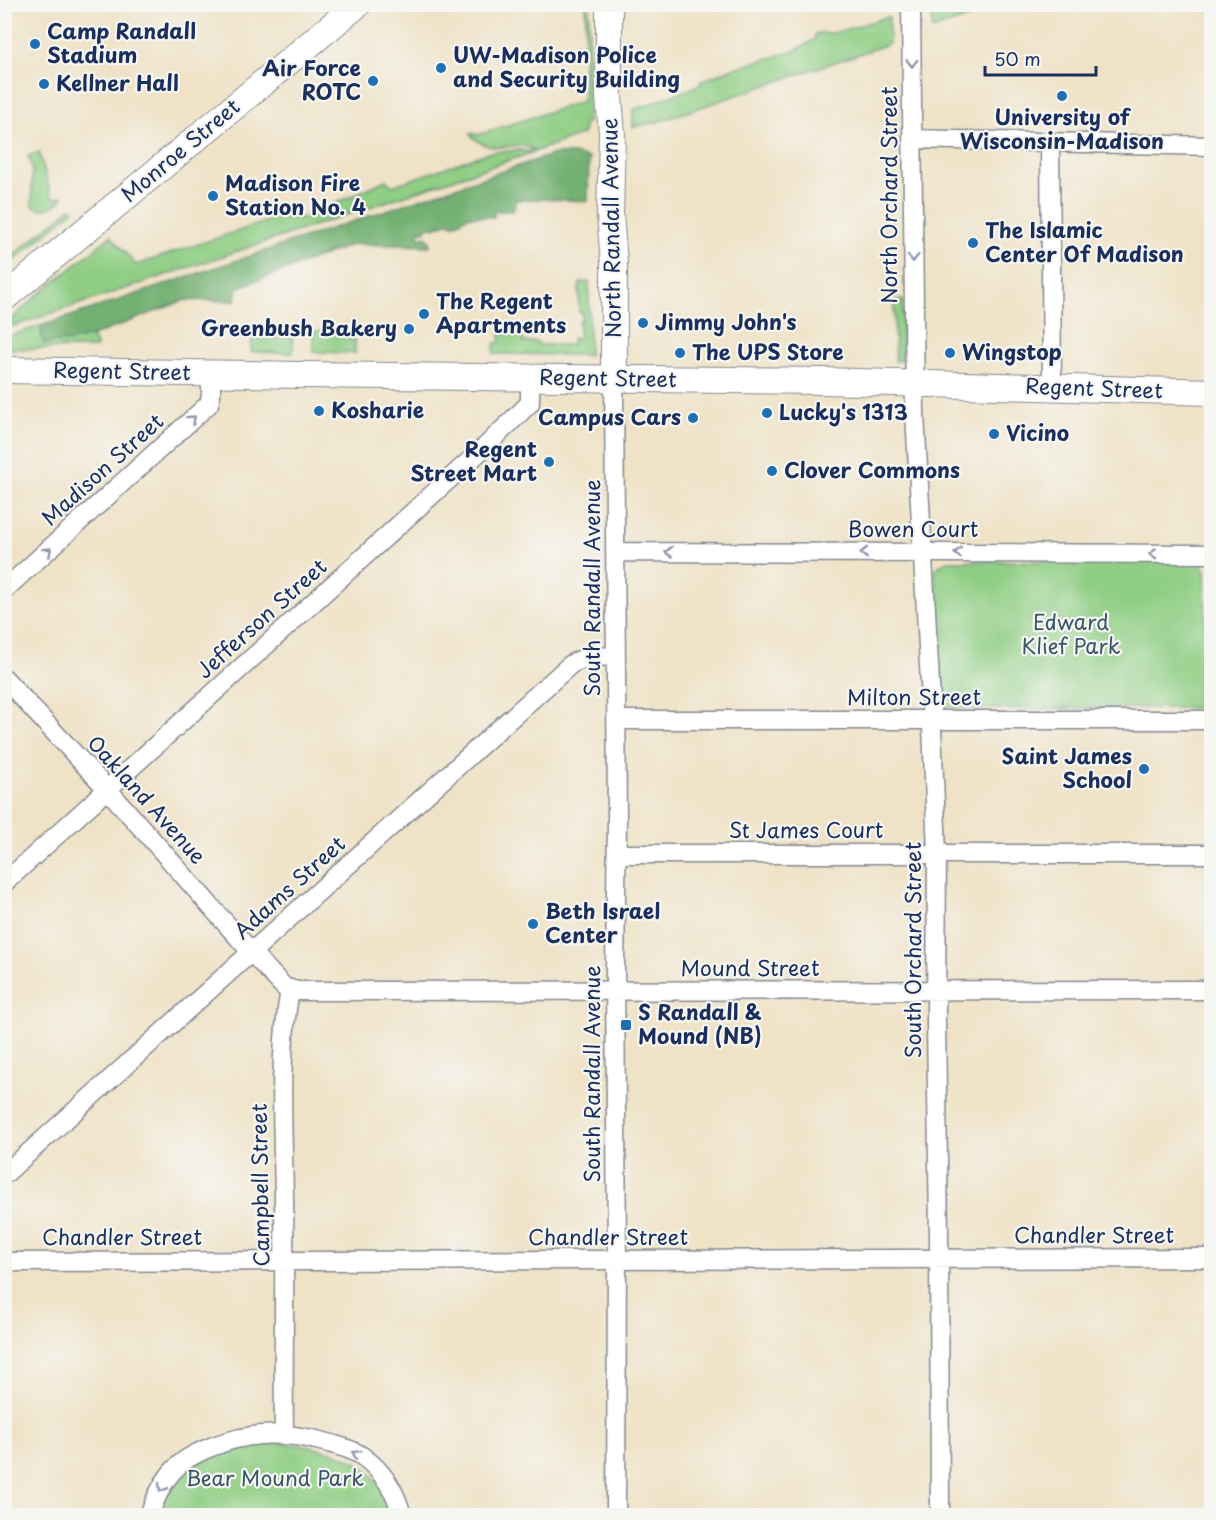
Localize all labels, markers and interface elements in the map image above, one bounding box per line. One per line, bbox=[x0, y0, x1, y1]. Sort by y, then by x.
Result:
place label: Camp Randall Stadium bbox=[47, 14, 196, 70]
marker: Camp Randall Stadium bbox=[28, 37, 42, 51]
place label: UW-Madison Police and Security Building bbox=[453, 38, 680, 94]
scale bar bbox=[985, 39, 1096, 77]
text: 50 m bbox=[994, 45, 1041, 72]
place label: Air Force ROTC bbox=[262, 51, 361, 107]
one-way arrow bbox=[906, 58, 918, 67]
marker: UW-Madison Police and Security Building bbox=[434, 61, 448, 75]
place label: Kellner Hall bbox=[56, 66, 179, 98]
marker: Air Force ROTC bbox=[366, 74, 380, 88]
marker: Kellner Hall bbox=[37, 77, 51, 91]
street label: North Orchard Street bbox=[872, 86, 904, 304]
marker: University of Wisconsin-Madison bbox=[1055, 89, 1069, 103]
street label: Monroe Street bbox=[113, 90, 246, 209]
place label: University of Wisconsin-Madison bbox=[960, 100, 1164, 156]
street label: North Randall Avenue bbox=[592, 118, 628, 338]
place label: Madison Fire Station No. 4 bbox=[225, 166, 366, 222]
marker: Madison Fire Station No. 4 bbox=[206, 189, 220, 203]
place label: The Islamic Center Of Madison bbox=[985, 213, 1184, 269]
marker: The Islamic Center Of Madison bbox=[966, 236, 980, 250]
one-way arrow bbox=[907, 253, 919, 262]
place label: The Regent Apartments bbox=[436, 284, 566, 340]
place label: Jimmy John's bbox=[655, 305, 797, 337]
marker: The Regent Apartments bbox=[417, 307, 431, 321]
place label: Greenbush Bakery bbox=[201, 311, 397, 343]
marker: Jimmy John's bbox=[636, 316, 650, 330]
marker: Greenbush Bakery bbox=[402, 322, 416, 336]
place label: The UPS Store bbox=[692, 335, 844, 367]
place label: Wingstop bbox=[962, 335, 1062, 367]
marker: The UPS Store bbox=[673, 346, 687, 360]
marker: Wingstop bbox=[943, 346, 957, 360]
street label: Regent Street bbox=[53, 353, 191, 387]
street label: Regent Street bbox=[539, 360, 677, 394]
street label: Regent Street bbox=[1025, 369, 1163, 405]
place label: Kosharie bbox=[331, 393, 424, 425]
place label: Lucky's 1313 bbox=[779, 395, 908, 427]
place label: Campus Cars bbox=[538, 400, 681, 432]
marker: Kosharie bbox=[312, 404, 326, 418]
street label: Madison Street bbox=[33, 405, 170, 532]
marker: Lucky's 1313 bbox=[760, 406, 774, 420]
marker: Campus Cars bbox=[686, 411, 700, 425]
one-way arrow bbox=[184, 416, 195, 427]
place label: Vicino bbox=[1006, 416, 1069, 448]
marker: Vicino bbox=[987, 427, 1001, 441]
place label: Regent Street Mart bbox=[410, 432, 537, 488]
place label: Clover Commons bbox=[784, 453, 960, 485]
marker: Regent Street Mart bbox=[542, 455, 556, 469]
marker: Clover Commons bbox=[765, 464, 779, 478]
street label: South Randall Avenue bbox=[575, 479, 607, 697]
street label: Bowen Court bbox=[848, 512, 978, 544]
one-way arrow bbox=[664, 546, 673, 558]
one-way arrow bbox=[41, 547, 51, 558]
one-way arrow bbox=[859, 547, 868, 559]
one-way arrow bbox=[954, 547, 963, 559]
one-way arrow bbox=[1149, 548, 1158, 560]
street label: Jefferson Street bbox=[188, 550, 333, 685]
park label: Edward Klief Park bbox=[1022, 605, 1121, 661]
street label: Milton Street bbox=[847, 680, 981, 712]
street label: Oakland Avenue bbox=[81, 727, 214, 870]
place label: Saint James School bbox=[1002, 739, 1132, 795]
marker: Saint James School bbox=[1137, 762, 1151, 776]
street label: St James Court bbox=[729, 813, 883, 845]
street label: Adams Street bbox=[226, 828, 352, 945]
street label: South Orchard Street bbox=[896, 842, 928, 1058]
place label: Beth Israel Center bbox=[545, 894, 660, 950]
marker: Beth Israel Center bbox=[526, 917, 540, 931]
street label: Mound Street bbox=[681, 951, 819, 983]
street label: South Randall Avenue bbox=[575, 965, 607, 1183]
place label: S Randall & Mound (NB) bbox=[638, 995, 762, 1051]
marker: S Randall & Mound (NB) bbox=[619, 1018, 633, 1032]
street label: Campbell Street bbox=[242, 1103, 276, 1267]
street label: Chandler Street bbox=[1014, 1218, 1174, 1250]
street label: Chandler Street bbox=[42, 1220, 202, 1252]
street label: Chandler Street bbox=[528, 1220, 688, 1252]
one-way arrow bbox=[352, 1450, 362, 1461]
park label: Bear Mound Park bbox=[186, 1461, 364, 1493]
one-way arrow bbox=[158, 1482, 169, 1492]

